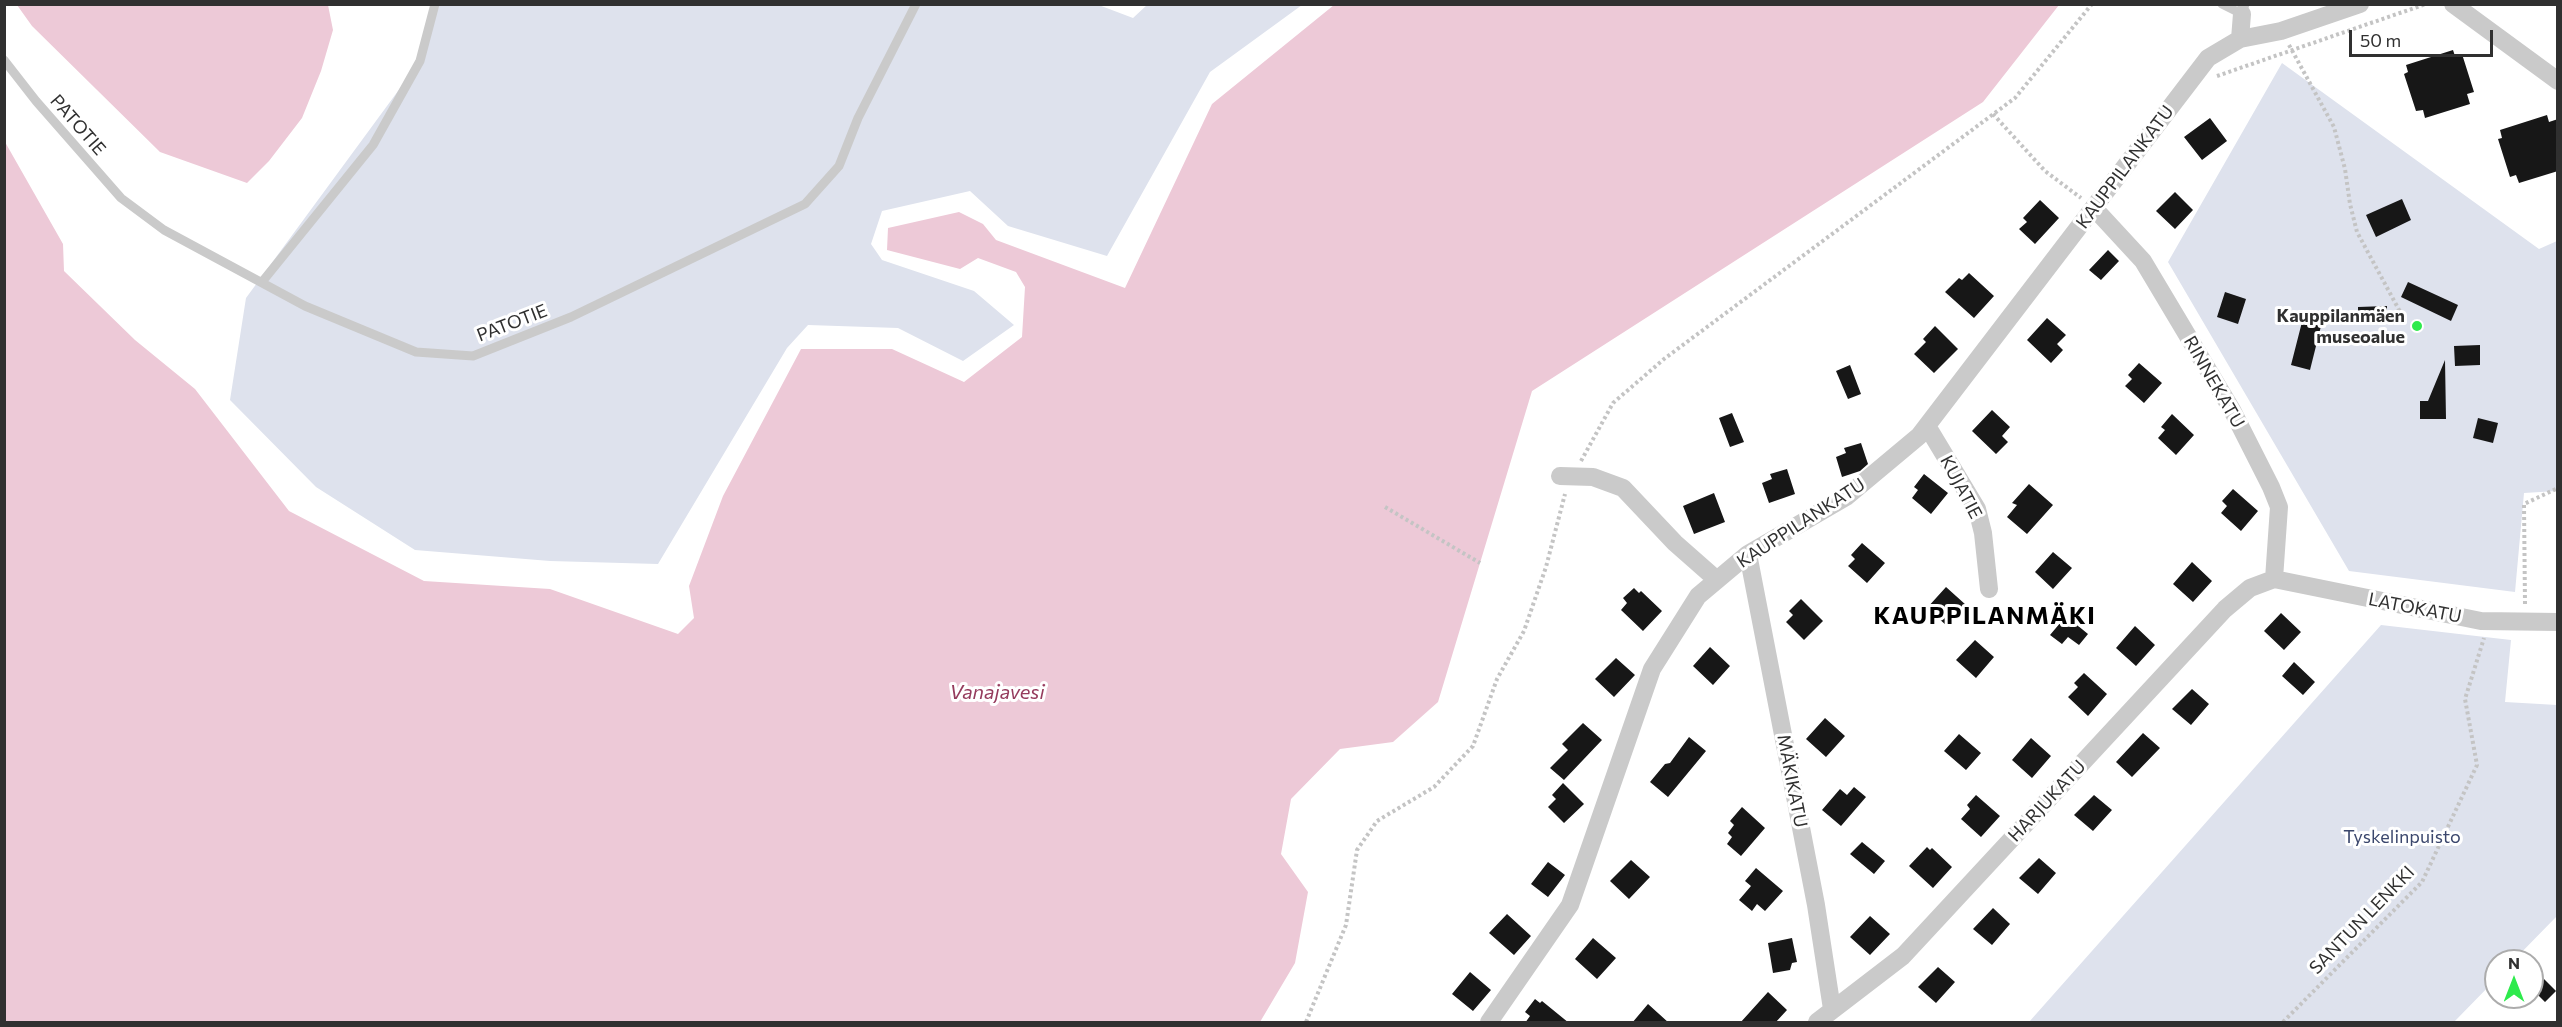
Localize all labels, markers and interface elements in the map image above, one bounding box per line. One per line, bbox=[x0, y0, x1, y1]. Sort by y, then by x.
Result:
scale bar bbox=[2352, 18, 2496, 56]
text: 50 m bbox=[2360, 29, 2401, 51]
street label: PATOTIE bbox=[46, 90, 110, 160]
street label: KAUPPILANKATU bbox=[2072, 101, 2178, 233]
street label: PATOTIE bbox=[474, 300, 550, 346]
place label: Kauppilanmäen museoalue bbox=[2277, 305, 2405, 348]
marker: Kauppilanmäen museoalue bbox=[2410, 319, 2424, 333]
street label: RINNEKATU bbox=[2179, 332, 2249, 432]
street label: KUJATIE bbox=[1935, 452, 1987, 522]
street label: KAUPPILANKATU bbox=[1733, 473, 1869, 573]
street label: LATOKATU bbox=[2367, 588, 2463, 628]
district label: KAUPPILANMÄKI bbox=[1874, 602, 2096, 630]
water label: Vanajavesi bbox=[949, 680, 1045, 704]
street label: MÄKIKATU bbox=[1772, 733, 1812, 829]
street label: HARJUKATU bbox=[2004, 756, 2090, 846]
park label: Tyskelinpuisto bbox=[2343, 826, 2461, 848]
street label: SANTUN LENKKI bbox=[2305, 861, 2419, 979]
north arrow bbox=[2484, 949, 2544, 1009]
text: N bbox=[2508, 953, 2520, 972]

